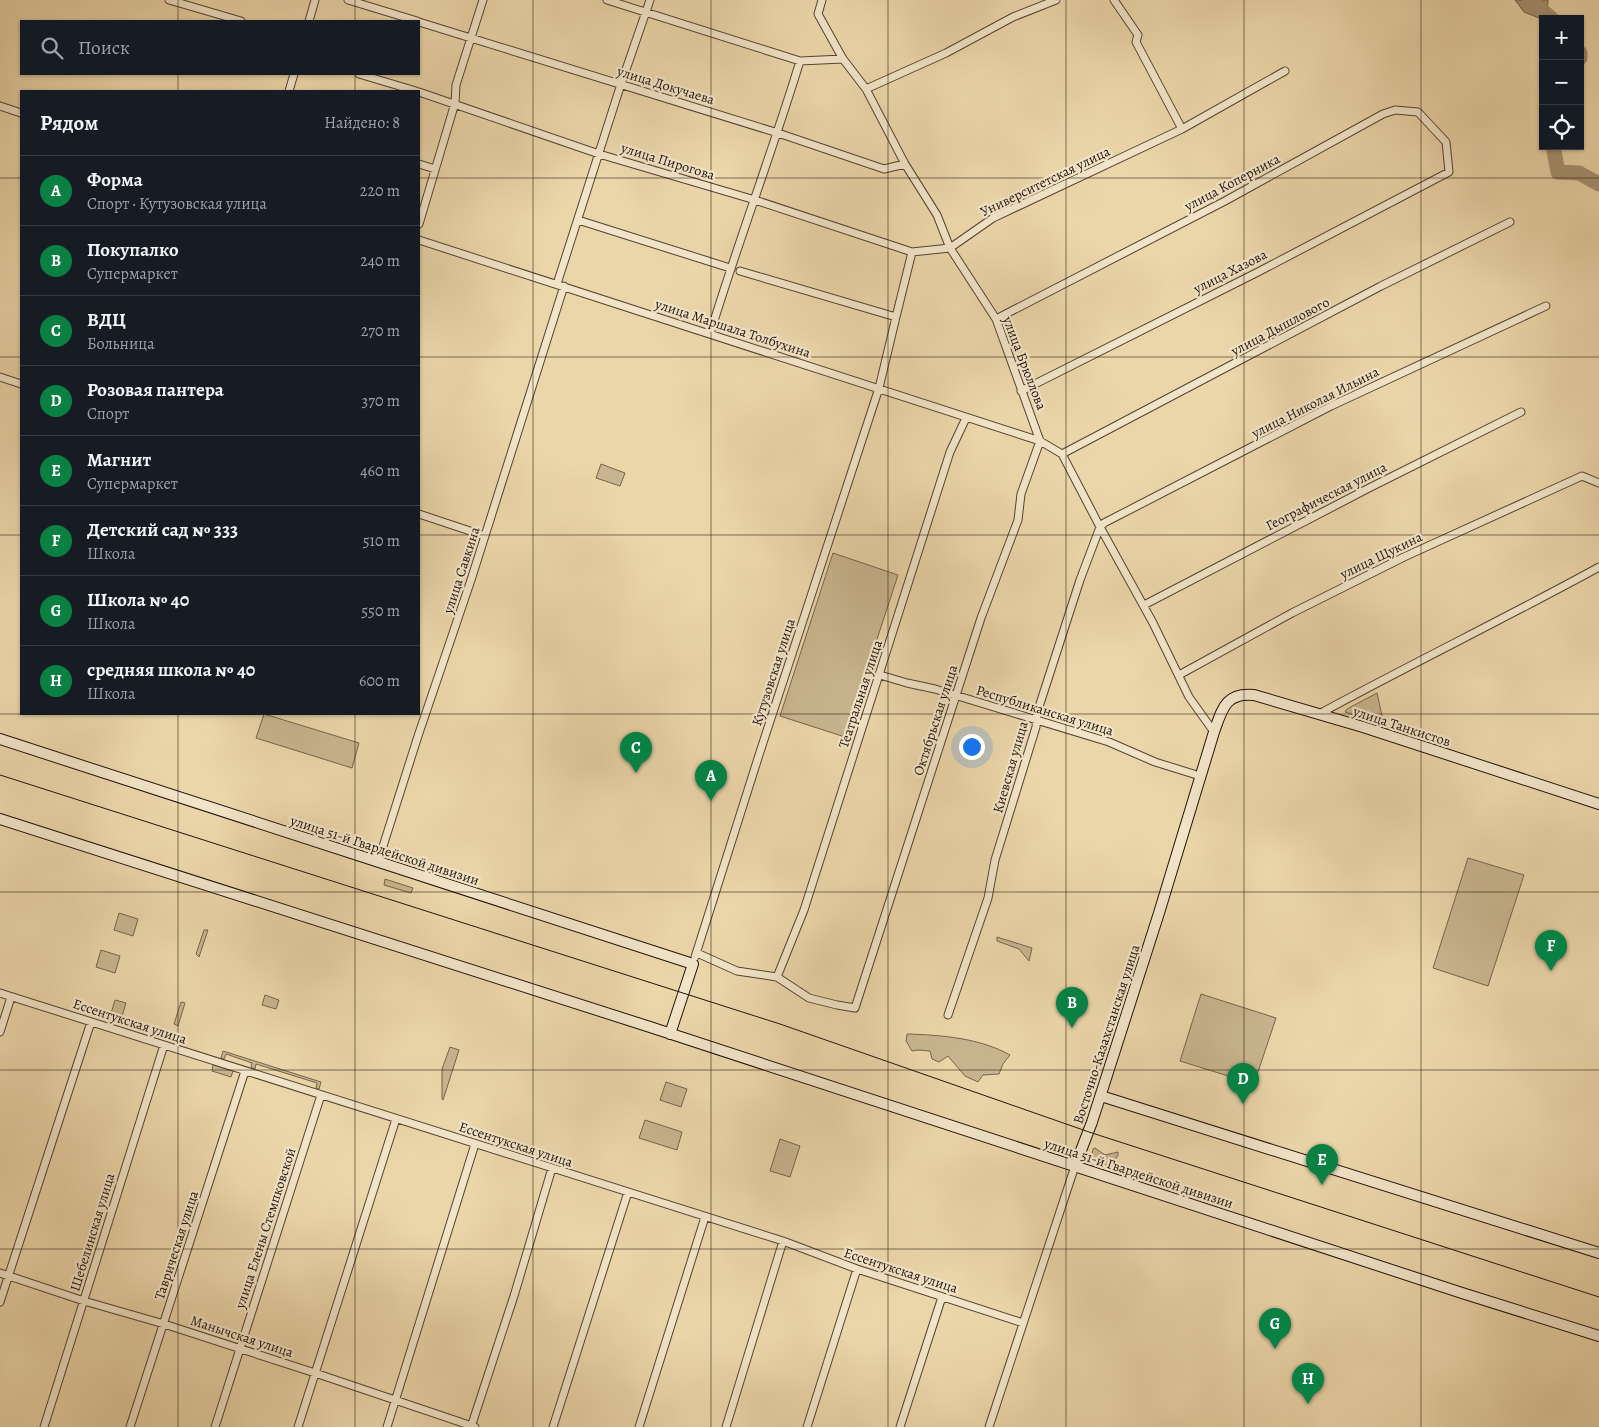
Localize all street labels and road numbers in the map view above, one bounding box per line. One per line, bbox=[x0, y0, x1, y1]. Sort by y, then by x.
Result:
street label: улица Докучаева bbox=[614, 61, 717, 109]
street label: улица Пирогова bbox=[618, 138, 718, 185]
street label: Университетская улица bbox=[977, 142, 1114, 221]
street label: улица Коперника bbox=[1180, 149, 1284, 216]
street label: улица Хазова bbox=[1189, 245, 1271, 299]
street label: улица Дышлового bbox=[1227, 292, 1333, 361]
street label: улица Маршала Толбухина bbox=[652, 294, 813, 363]
street label: улица Брюллова bbox=[998, 313, 1051, 413]
street label: улица Николая Ильина bbox=[1247, 362, 1383, 443]
street label: Географическая улица bbox=[1262, 457, 1391, 535]
street label: улица Савкина bbox=[438, 524, 485, 617]
street label: улица Щукина bbox=[1336, 527, 1426, 584]
street label: Кутузовская улица bbox=[747, 615, 800, 728]
street label: Театральная улица bbox=[834, 637, 887, 751]
street label: Октябрьская улица bbox=[909, 662, 963, 778]
street label: Республиканская улица bbox=[974, 681, 1116, 741]
street label: улица Танкистов bbox=[1350, 701, 1453, 751]
street label: Киевская улица bbox=[988, 718, 1033, 815]
street label: улица 51-й Гвардейской дивизии bbox=[287, 811, 482, 890]
street label: Восточно-Казахстанская улица bbox=[1068, 942, 1145, 1126]
street label: Ессентукская улица bbox=[71, 994, 190, 1049]
street label: Ессентукская улица bbox=[457, 1117, 576, 1172]
street label: улица 51-й Гвардейской дивизии bbox=[1041, 1134, 1236, 1213]
street label: улица Елены Стемпковской bbox=[230, 1145, 300, 1312]
street label: Шебелинская улица bbox=[65, 1170, 120, 1294]
street label: Таврическая улица bbox=[150, 1188, 203, 1302]
street label: Ессентукская улица bbox=[842, 1243, 961, 1298]
street label: Манычская улица bbox=[188, 1311, 296, 1362]

